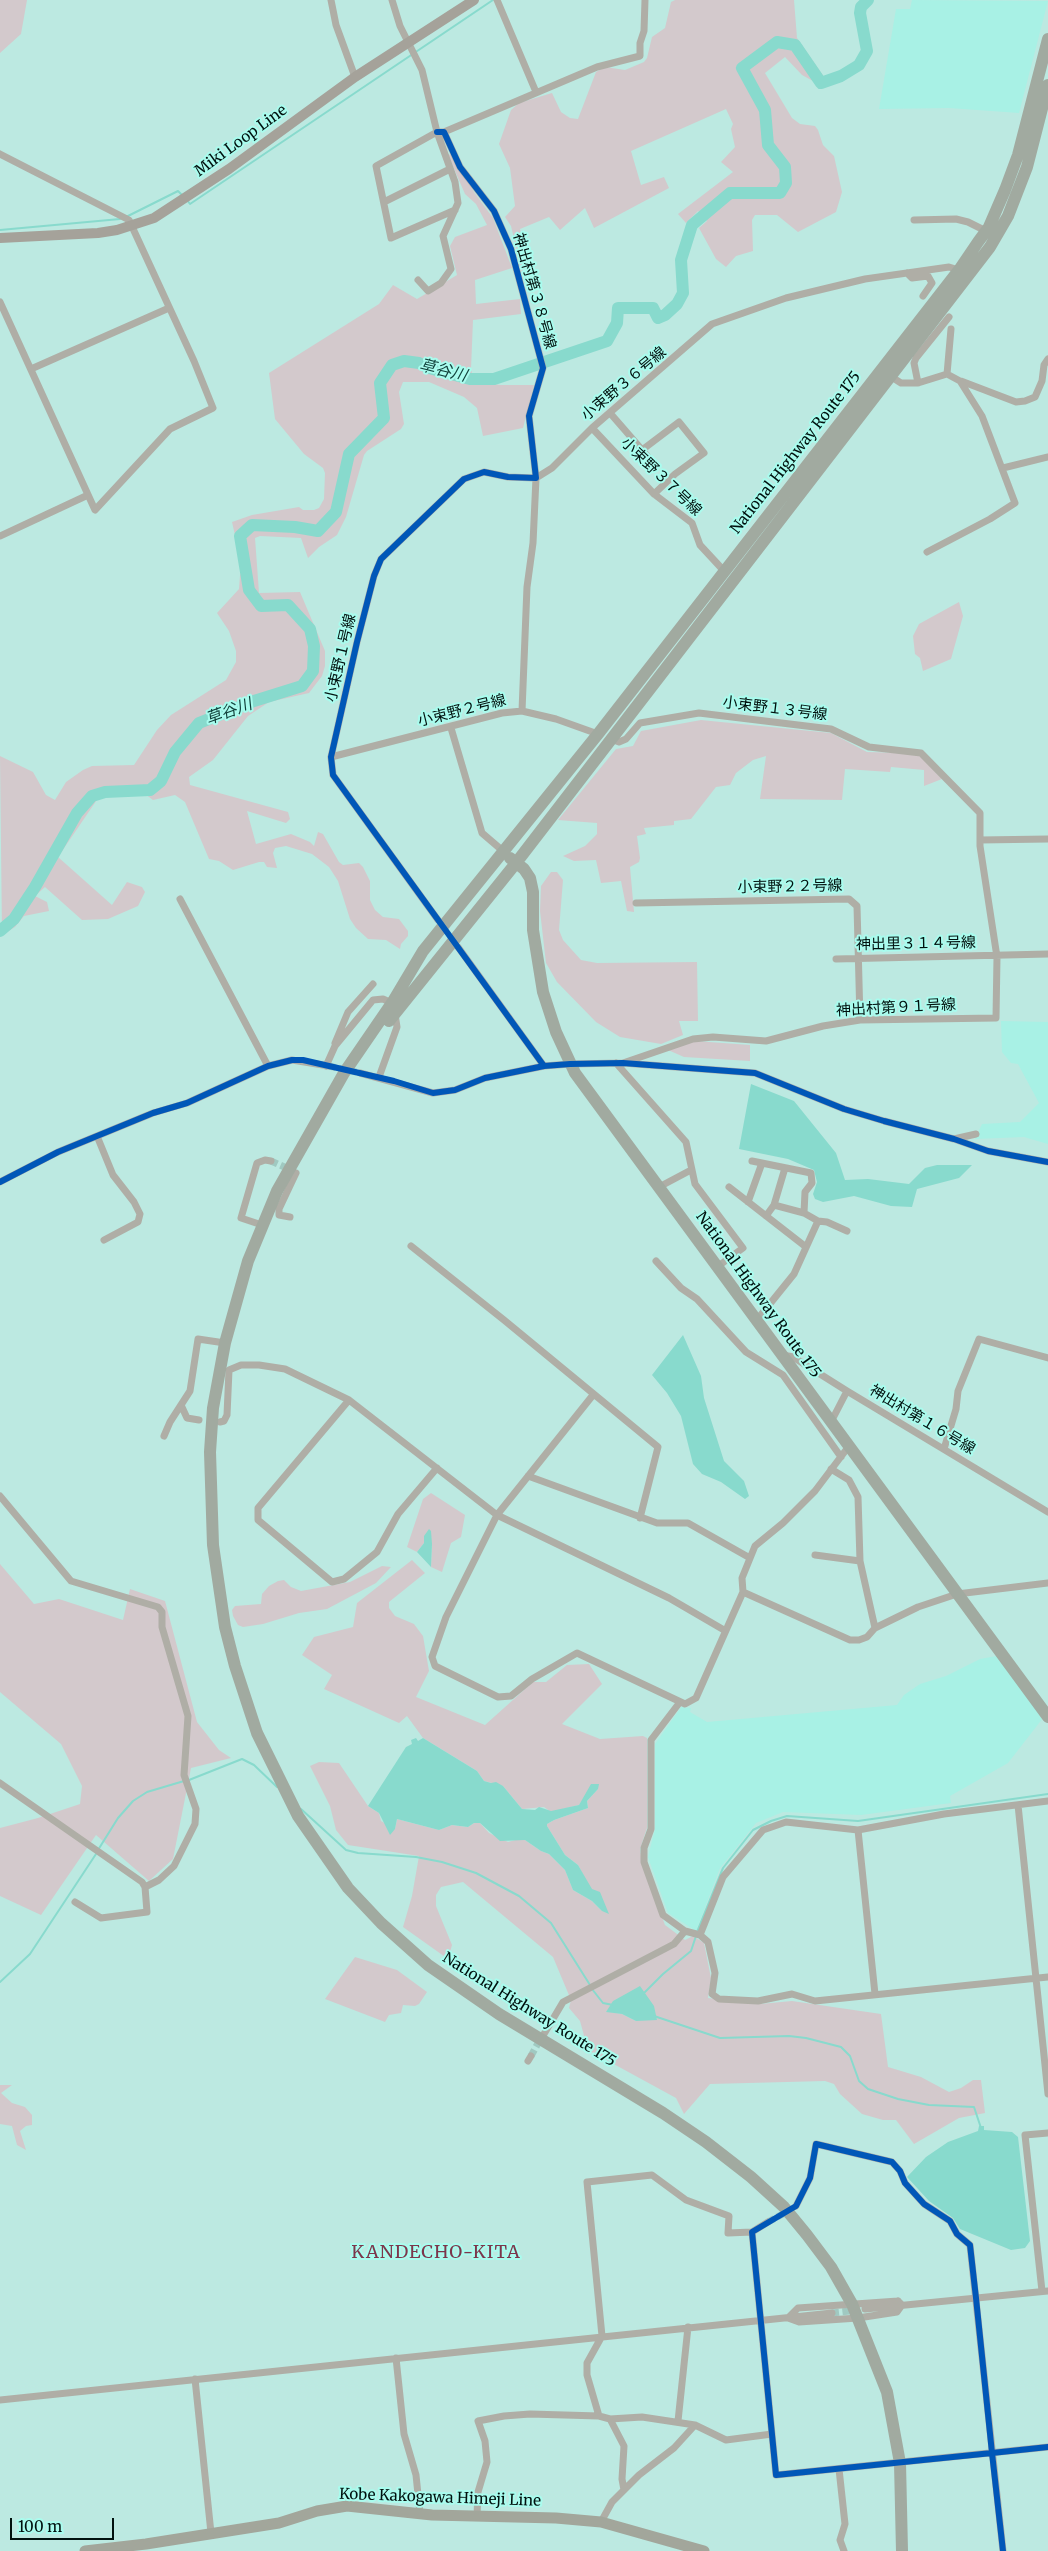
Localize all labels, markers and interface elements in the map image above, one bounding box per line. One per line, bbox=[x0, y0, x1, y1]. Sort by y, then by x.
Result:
street label: Miki Loop Line bbox=[191, 101, 291, 181]
street label: 神出村第３８号線 bbox=[509, 231, 559, 351]
street label: 小束野３６号線 bbox=[578, 343, 670, 425]
water label: 草谷川 bbox=[417, 356, 469, 386]
street label: National Highway Route 175 bbox=[727, 368, 865, 538]
street label: 小束野３７号線 bbox=[617, 434, 705, 520]
street label: 小束野１号線 bbox=[322, 612, 360, 704]
street label: 小束野２号線 bbox=[416, 691, 508, 731]
street label: 小束野１３号線 bbox=[722, 694, 828, 724]
water label: 草谷川 bbox=[203, 695, 255, 729]
street label: 小束野２２号線 bbox=[737, 877, 843, 897]
street label: 神出里３１４号線 bbox=[856, 934, 976, 954]
street label: 神出村第９１号線 bbox=[836, 996, 956, 1020]
street label: National Highway Route 175 bbox=[692, 1208, 824, 1382]
street label: 神出村第１６号線 bbox=[866, 1381, 978, 1459]
street label: National Highway Route 175 bbox=[439, 1949, 619, 2071]
district label: KANDECHO-KITA bbox=[350, 2242, 522, 2264]
street label: Kobe Kakogawa Himeji Line bbox=[339, 2485, 541, 2511]
scale bar bbox=[12, 2508, 116, 2540]
text: 100 m bbox=[18, 2517, 62, 2536]

